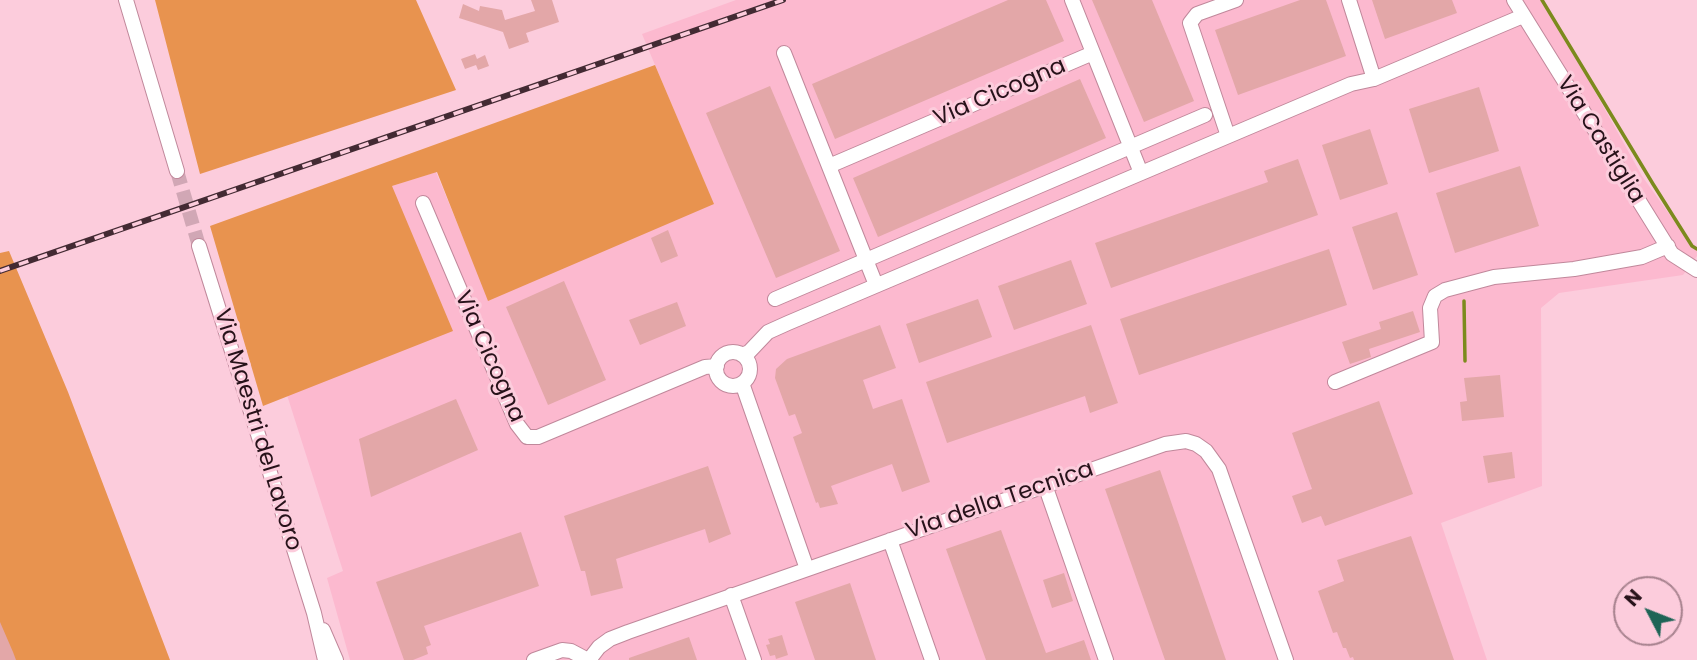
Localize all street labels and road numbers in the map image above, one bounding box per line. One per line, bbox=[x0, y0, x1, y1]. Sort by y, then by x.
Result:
street label: Via Cicogna bbox=[930, 53, 1070, 133]
street label: Via Castiglia bbox=[1550, 71, 1650, 209]
street label: Via Cicogna bbox=[448, 287, 530, 427]
street label: Via Maestri del Lavoro bbox=[207, 306, 307, 554]
street label: Via della Tecnica bbox=[903, 456, 1097, 546]

